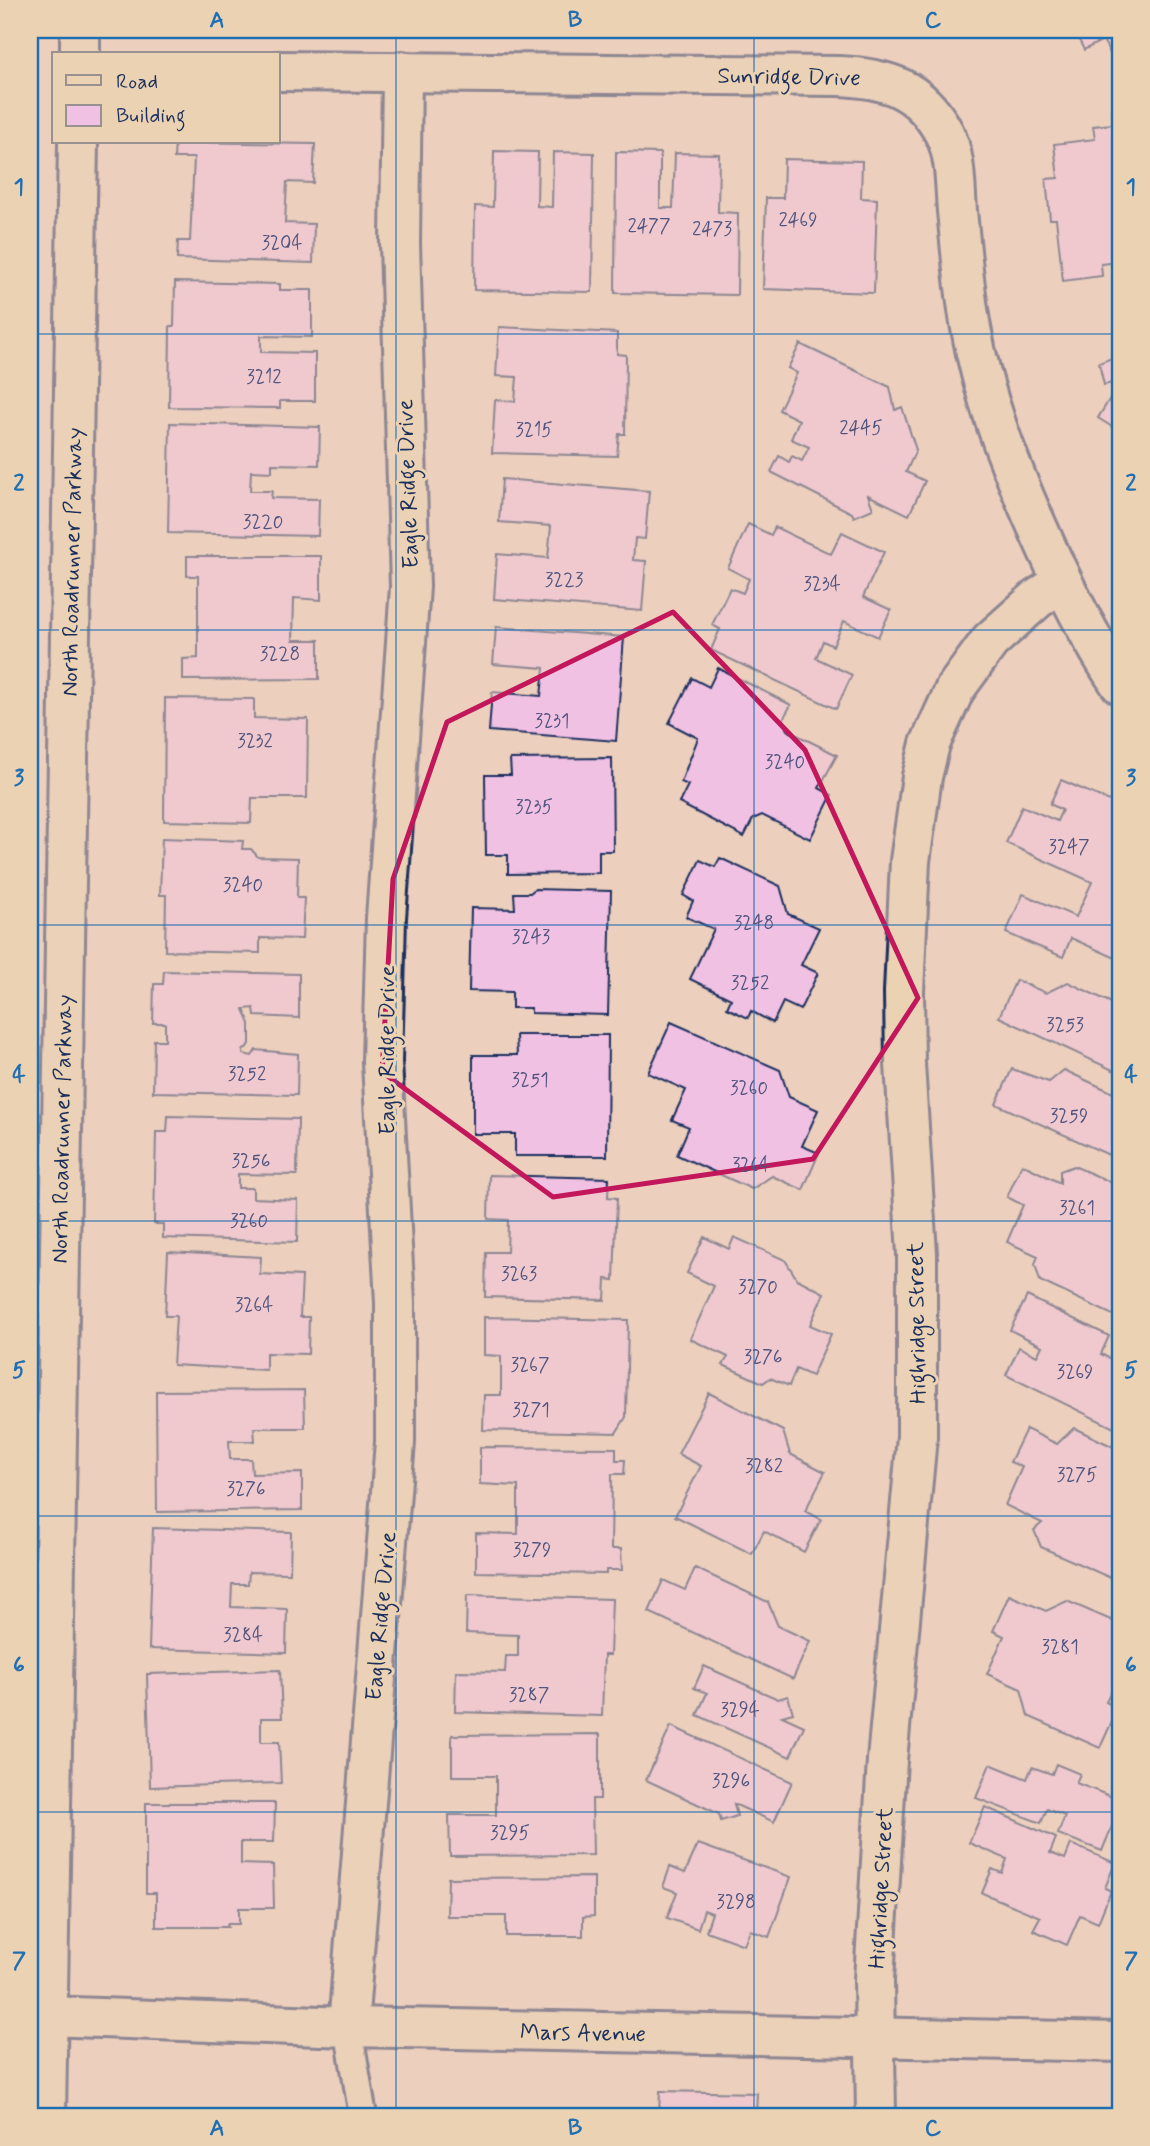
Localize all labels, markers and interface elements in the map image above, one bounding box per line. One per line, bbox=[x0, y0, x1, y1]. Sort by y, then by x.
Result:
text: A bbox=[209, 6, 225, 36]
text: B bbox=[568, 6, 583, 36]
text: C bbox=[925, 6, 942, 36]
legend bbox=[52, 52, 280, 144]
street label: Sunridge Drive bbox=[717, 62, 861, 96]
text: Road bbox=[116, 68, 158, 96]
text: Building bbox=[116, 102, 186, 132]
text: 1 bbox=[14, 173, 24, 203]
text: 1 bbox=[1126, 173, 1136, 203]
house number: 2469 bbox=[778, 208, 818, 233]
house number: 2477 bbox=[628, 214, 670, 239]
house number: 2473 bbox=[692, 217, 732, 242]
house number: 3204 bbox=[261, 231, 303, 256]
house number: 3212 bbox=[246, 365, 282, 390]
street label: Eagle Ridge Drive bbox=[391, 399, 429, 569]
house number: 2445 bbox=[839, 416, 883, 441]
house number: 3215 bbox=[515, 418, 553, 443]
street label: North Roadrunner Parkway bbox=[56, 427, 90, 697]
text: 2 bbox=[13, 469, 25, 499]
text: 2 bbox=[1125, 469, 1137, 499]
house number: 3220 bbox=[243, 510, 283, 535]
house number: 3223 bbox=[545, 568, 584, 593]
house number: 3234 bbox=[803, 572, 841, 597]
house number: 3228 bbox=[260, 642, 300, 667]
house number: 3231 bbox=[535, 709, 569, 734]
house number: 3232 bbox=[237, 729, 273, 754]
house number: 3240 bbox=[765, 750, 805, 775]
text: 3 bbox=[14, 764, 25, 794]
text: 3 bbox=[1126, 764, 1137, 794]
house number: 3235 bbox=[515, 795, 553, 820]
house number: 3247 bbox=[1048, 835, 1090, 860]
house number: 3240 bbox=[223, 873, 263, 898]
house number: 3248 bbox=[734, 911, 774, 936]
house number: 3243 bbox=[512, 925, 551, 950]
street label: Eagle Ridge Drive bbox=[373, 965, 405, 1135]
house number: 3252 bbox=[731, 971, 769, 996]
street label: North Roadrunner Parkway bbox=[46, 994, 80, 1264]
house number: 3253 bbox=[1046, 1013, 1084, 1038]
text: 4 bbox=[12, 1060, 26, 1090]
text: 4 bbox=[1124, 1060, 1138, 1090]
house number: 3252 bbox=[228, 1062, 266, 1087]
house number: 3251 bbox=[511, 1068, 549, 1093]
house number: 3260 bbox=[730, 1076, 768, 1101]
house number: 3259 bbox=[1050, 1104, 1088, 1129]
house number: 3256 bbox=[232, 1149, 270, 1174]
house number: 3264 bbox=[732, 1153, 770, 1178]
house number: 3261 bbox=[1059, 1196, 1095, 1221]
house number: 3260 bbox=[230, 1209, 268, 1234]
street label: Highridge Street bbox=[902, 1241, 936, 1404]
house number: 3263 bbox=[501, 1262, 537, 1287]
house number: 3270 bbox=[738, 1275, 778, 1300]
house number: 3264 bbox=[235, 1293, 273, 1318]
house number: 3276 bbox=[744, 1345, 782, 1370]
house number: 3267 bbox=[510, 1353, 550, 1378]
text: 5 bbox=[12, 1356, 26, 1386]
text: 5 bbox=[1124, 1356, 1138, 1386]
house number: 3269 bbox=[1057, 1360, 1093, 1385]
house number: 3271 bbox=[512, 1398, 550, 1423]
house number: 3282 bbox=[745, 1454, 783, 1479]
house number: 3275 bbox=[1057, 1463, 1097, 1488]
house number: 3276 bbox=[227, 1477, 265, 1502]
street label: Eagle Ridge Drive bbox=[360, 1530, 406, 1702]
house number: 3279 bbox=[513, 1538, 551, 1563]
house number: 3284 bbox=[223, 1623, 263, 1648]
house number: 3281 bbox=[1041, 1635, 1079, 1660]
text: 6 bbox=[13, 1651, 25, 1681]
text: 6 bbox=[1125, 1651, 1137, 1681]
house number: 3287 bbox=[509, 1683, 549, 1708]
house number: 3294 bbox=[720, 1698, 760, 1723]
house number: 3296 bbox=[712, 1769, 750, 1794]
street label: Highridge Street bbox=[863, 1806, 903, 1970]
house number: 3295 bbox=[490, 1821, 530, 1846]
house number: 3298 bbox=[716, 1890, 756, 1915]
text: 7 bbox=[12, 1947, 26, 1977]
text: 7 bbox=[1124, 1947, 1138, 1977]
street label: Mars Avenue bbox=[520, 2018, 646, 2050]
text: A bbox=[209, 2114, 225, 2144]
text: B bbox=[568, 2114, 583, 2144]
text: C bbox=[925, 2114, 942, 2144]

